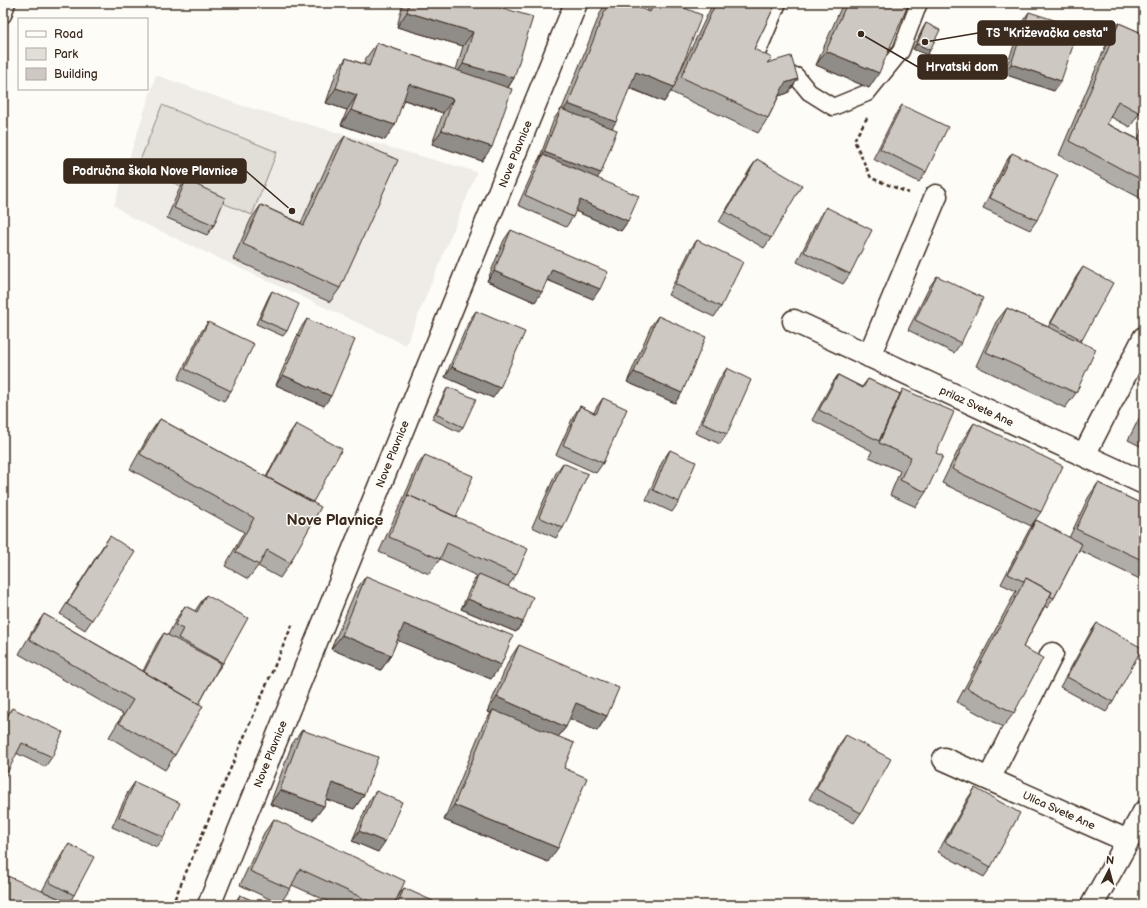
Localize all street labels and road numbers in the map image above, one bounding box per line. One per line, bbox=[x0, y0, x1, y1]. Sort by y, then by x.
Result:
street label: Nove Plavnice bbox=[496, 118, 535, 190]
street label: prilaz Svete Ane bbox=[938, 384, 1016, 429]
street label: Nove Plavnice bbox=[373, 418, 412, 490]
street label: Nove Plavnice bbox=[251, 718, 290, 790]
street label: Ulica Svete Ane bbox=[1020, 789, 1098, 832]

